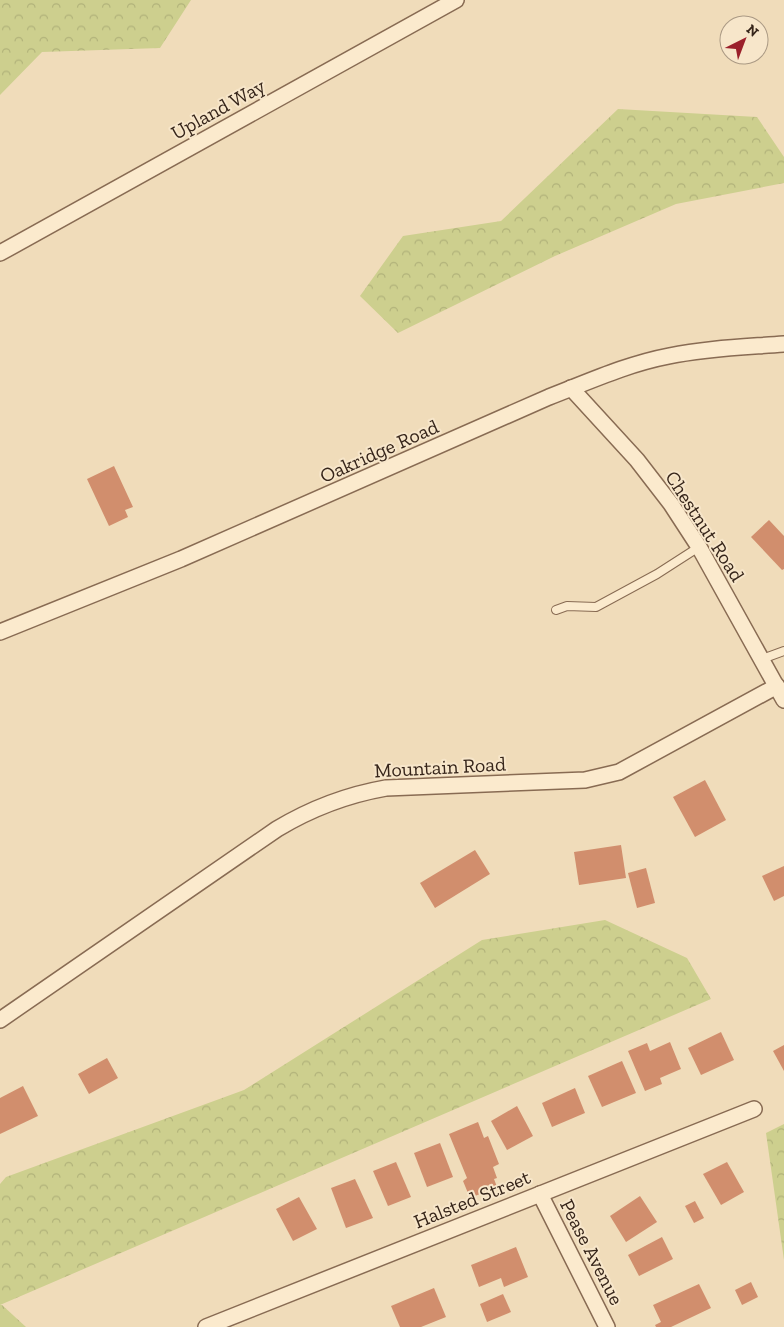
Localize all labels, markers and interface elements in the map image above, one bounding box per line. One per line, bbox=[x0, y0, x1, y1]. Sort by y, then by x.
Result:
north arrow bbox=[719, 15, 769, 65]
text: N bbox=[743, 21, 762, 41]
street label: Upland Way bbox=[167, 73, 270, 145]
street label: Oakridge Road bbox=[316, 414, 442, 488]
street label: Chestnut Road bbox=[660, 466, 750, 586]
street label: Mountain Road bbox=[374, 752, 506, 782]
street label: Halsted Street bbox=[410, 1164, 534, 1233]
street label: Pease Avenue bbox=[555, 1195, 629, 1309]

